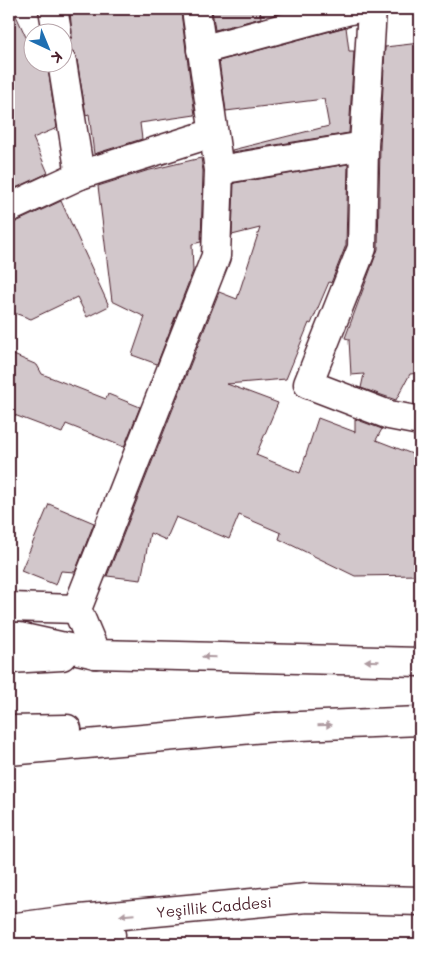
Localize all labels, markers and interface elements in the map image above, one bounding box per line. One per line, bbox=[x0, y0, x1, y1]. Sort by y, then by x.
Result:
north arrow bbox=[22, 22, 72, 72]
text: K bbox=[47, 48, 67, 68]
one-way arrow bbox=[201, 652, 217, 660]
one-way arrow bbox=[363, 657, 379, 665]
one-way arrow bbox=[317, 720, 333, 728]
street label: Yeşillik Caddesi bbox=[155, 891, 273, 922]
one-way arrow bbox=[119, 911, 135, 919]

